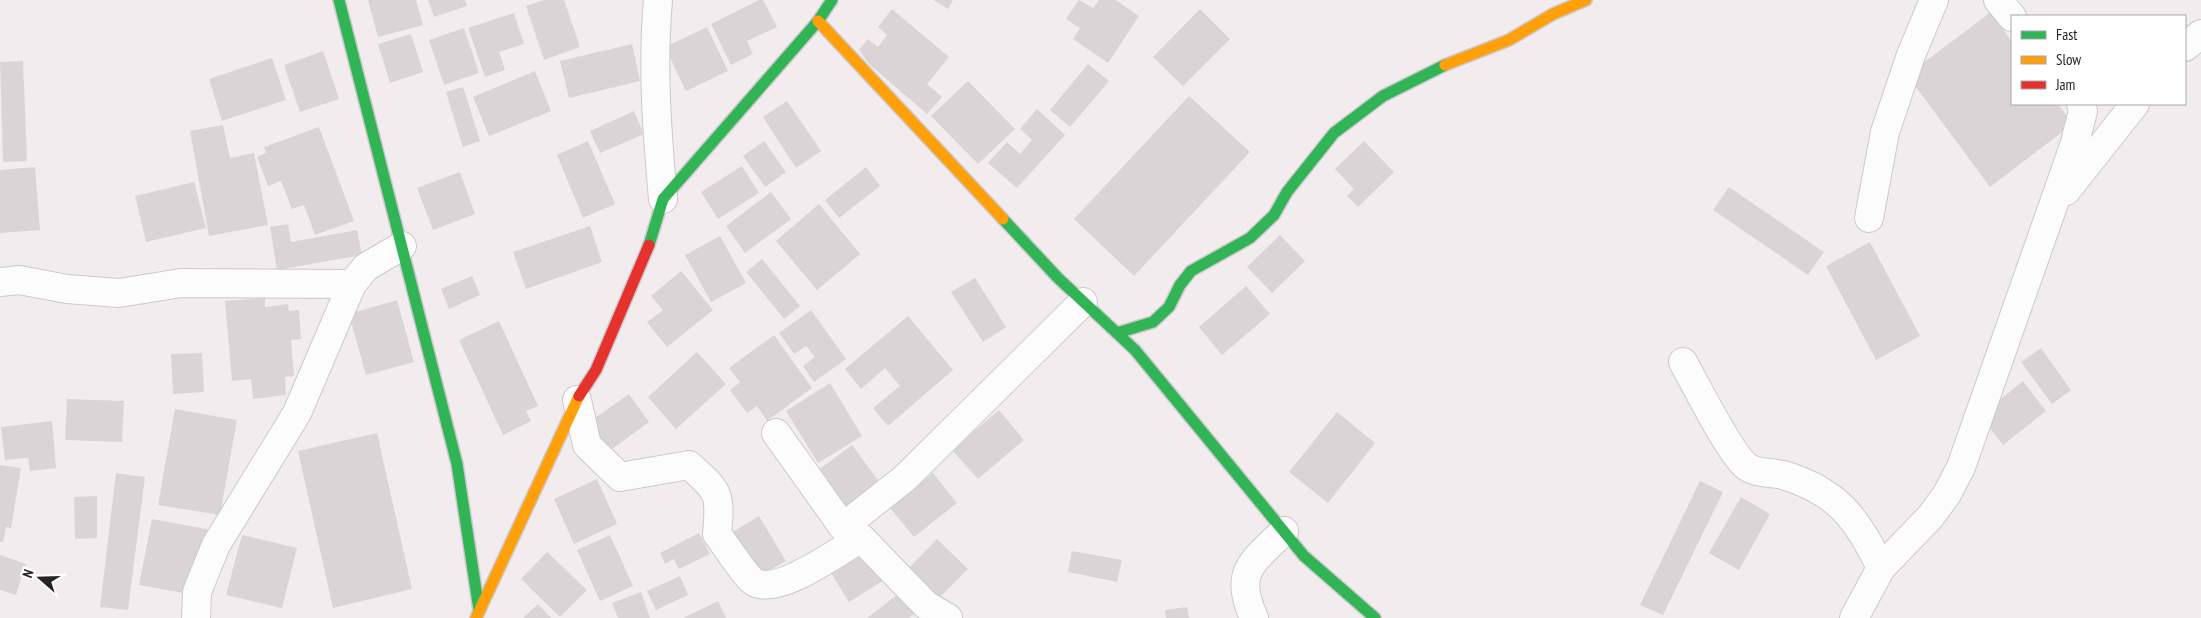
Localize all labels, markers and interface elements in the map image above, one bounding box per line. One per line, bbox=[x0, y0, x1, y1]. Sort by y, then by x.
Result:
legend bbox=[2011, 15, 2186, 105]
text: Fast bbox=[2056, 25, 2077, 44]
text: Slow bbox=[2056, 50, 2081, 69]
text: Jam bbox=[2055, 75, 2075, 94]
north arrow bbox=[15, 553, 65, 603]
text: N bbox=[18, 567, 38, 580]

